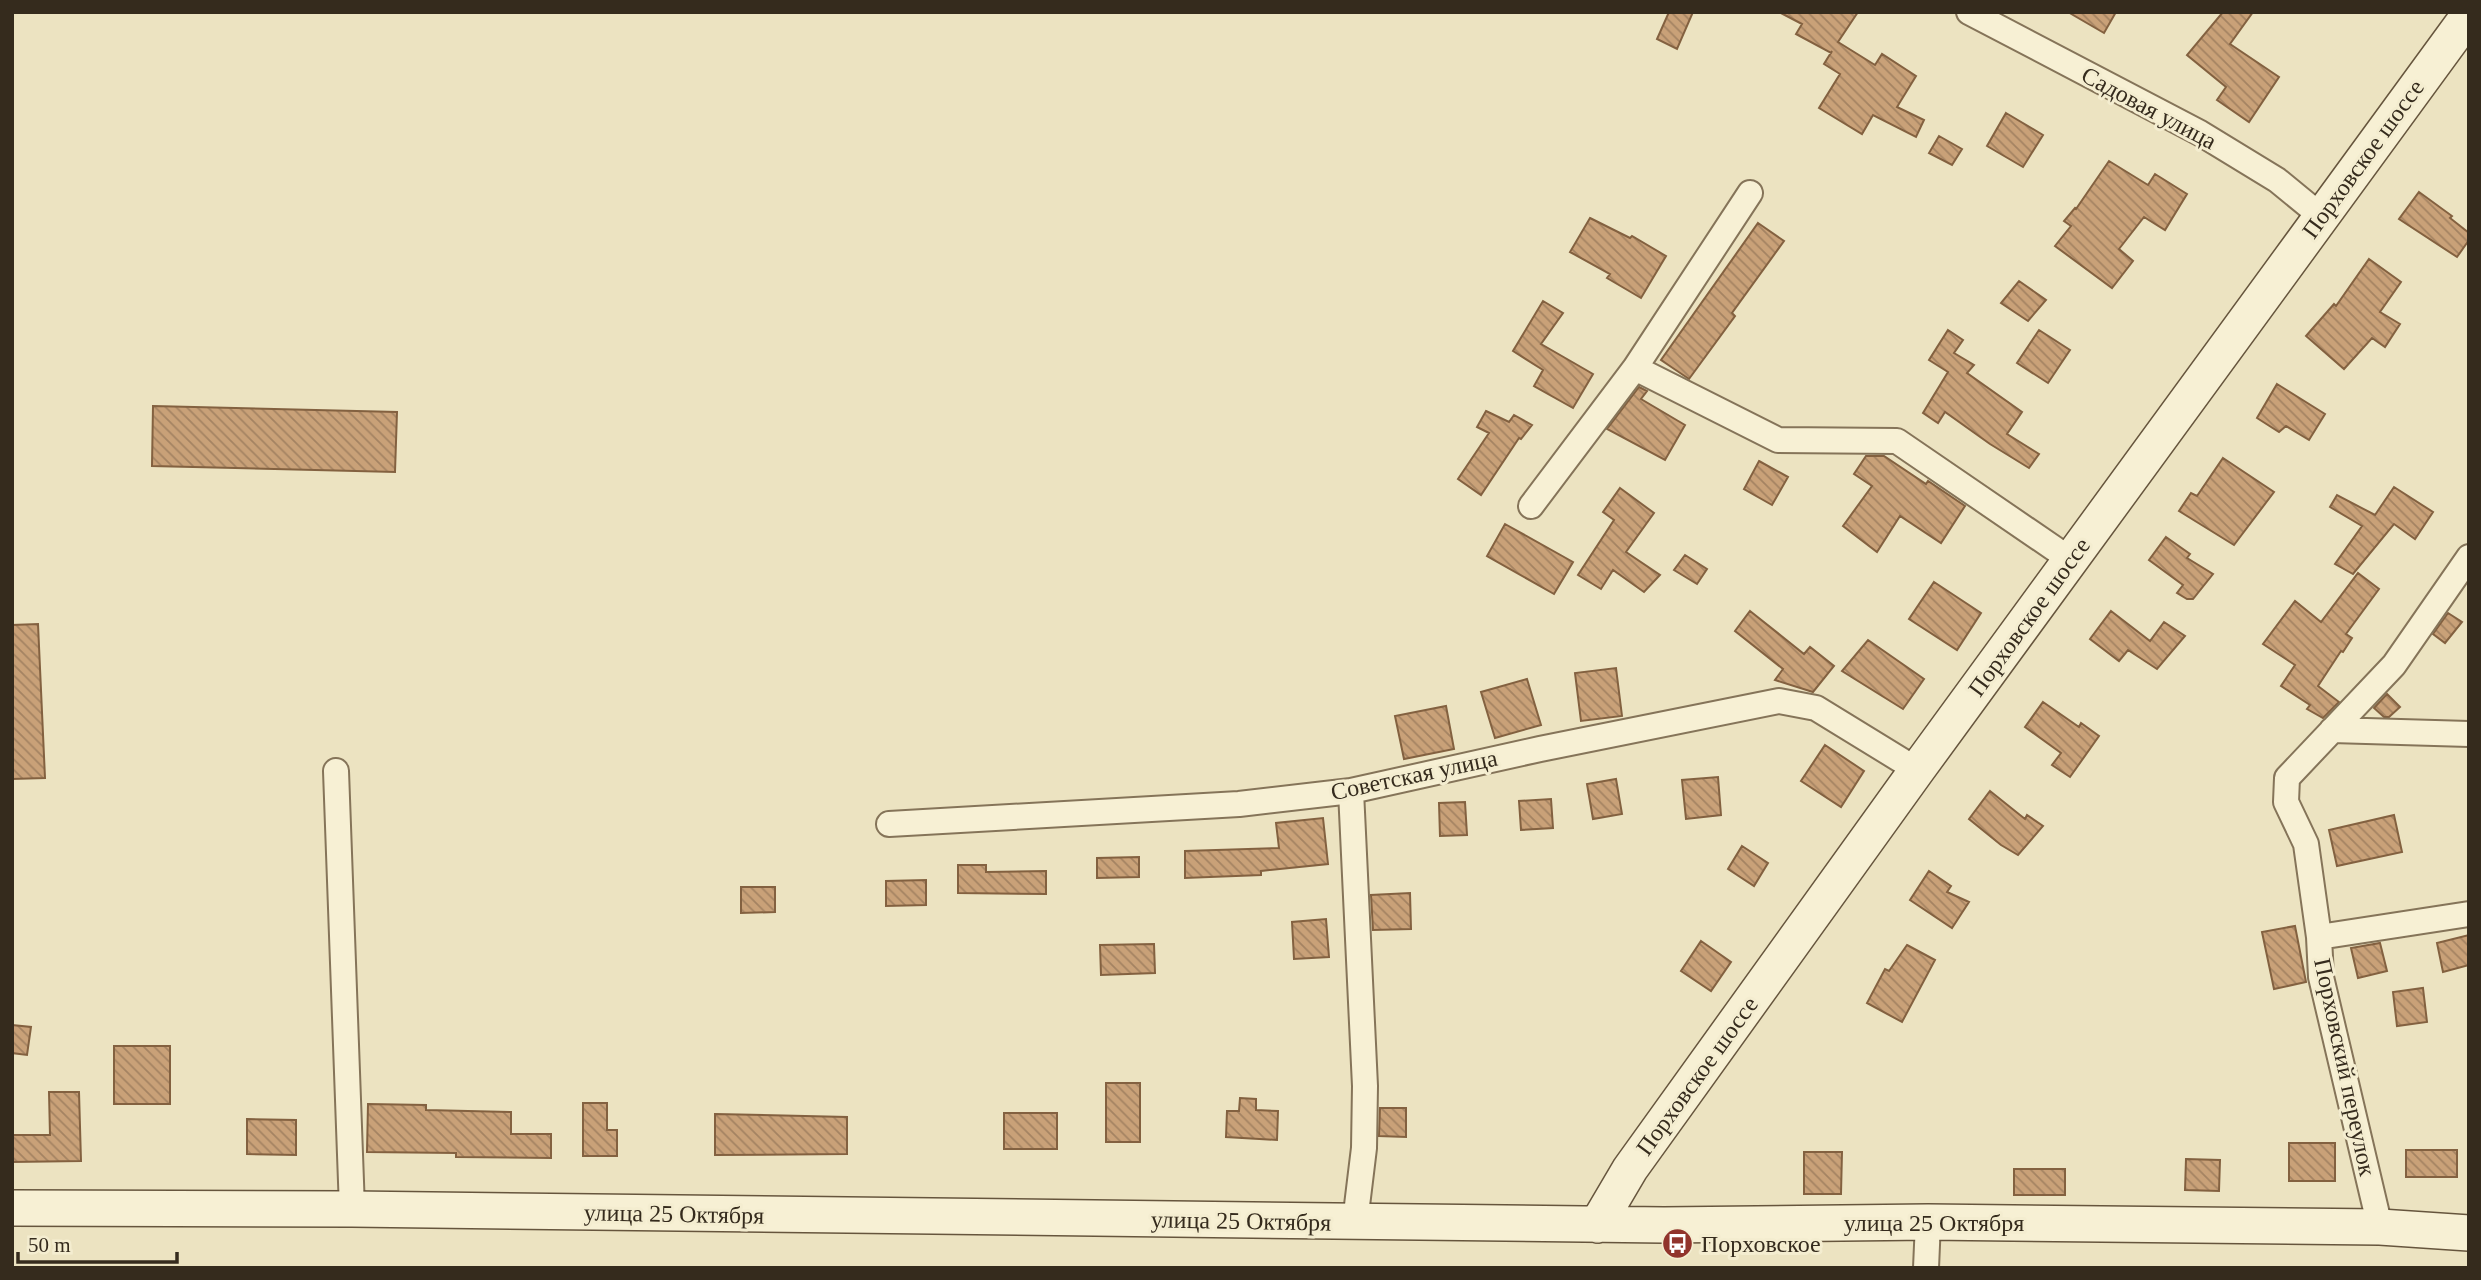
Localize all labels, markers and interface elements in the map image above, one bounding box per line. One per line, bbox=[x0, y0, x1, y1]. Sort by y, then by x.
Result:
street label: Садовая улица bbox=[2077, 62, 2221, 155]
street label: Порховское шоссе bbox=[2297, 75, 2429, 243]
street label: Порховское шоссе bbox=[1963, 533, 2095, 701]
street label: Советская улица bbox=[1328, 745, 1500, 805]
street label: Порховский переулок bbox=[2309, 956, 2381, 1178]
street label: Порховское шоссе bbox=[1631, 992, 1763, 1160]
street label: улица 25 Октября bbox=[584, 1199, 764, 1229]
street label: улица 25 Октября bbox=[1151, 1206, 1331, 1236]
street label: улица 25 Октября bbox=[1844, 1210, 2024, 1236]
scale bar bbox=[18, 1220, 177, 1264]
bus stop icon: Порховское bbox=[1661, 1227, 1695, 1261]
place label: Порховское bbox=[1701, 1231, 1821, 1257]
text: 50 m bbox=[28, 1233, 71, 1257]

